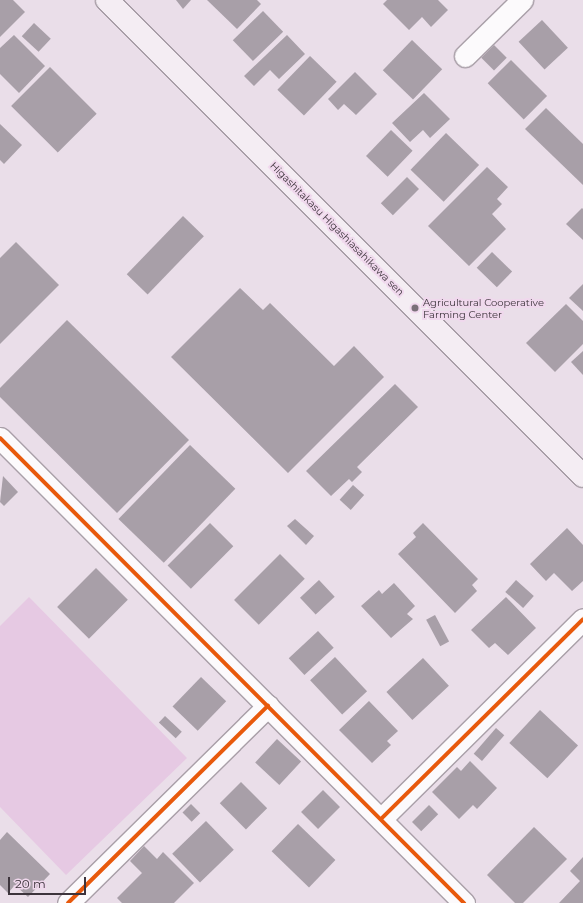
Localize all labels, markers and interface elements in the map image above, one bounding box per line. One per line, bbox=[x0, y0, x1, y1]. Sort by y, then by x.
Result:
street label: Higashitakasu Higashiasahikawa sen bbox=[268, 160, 406, 298]
place label: Agricultural Cooperative Farming Center bbox=[423, 296, 544, 320]
marker: Agricultural Cooperative Farming Center bbox=[410, 303, 420, 313]
scale bar bbox=[10, 869, 88, 895]
text: 20 m bbox=[15, 876, 46, 891]

